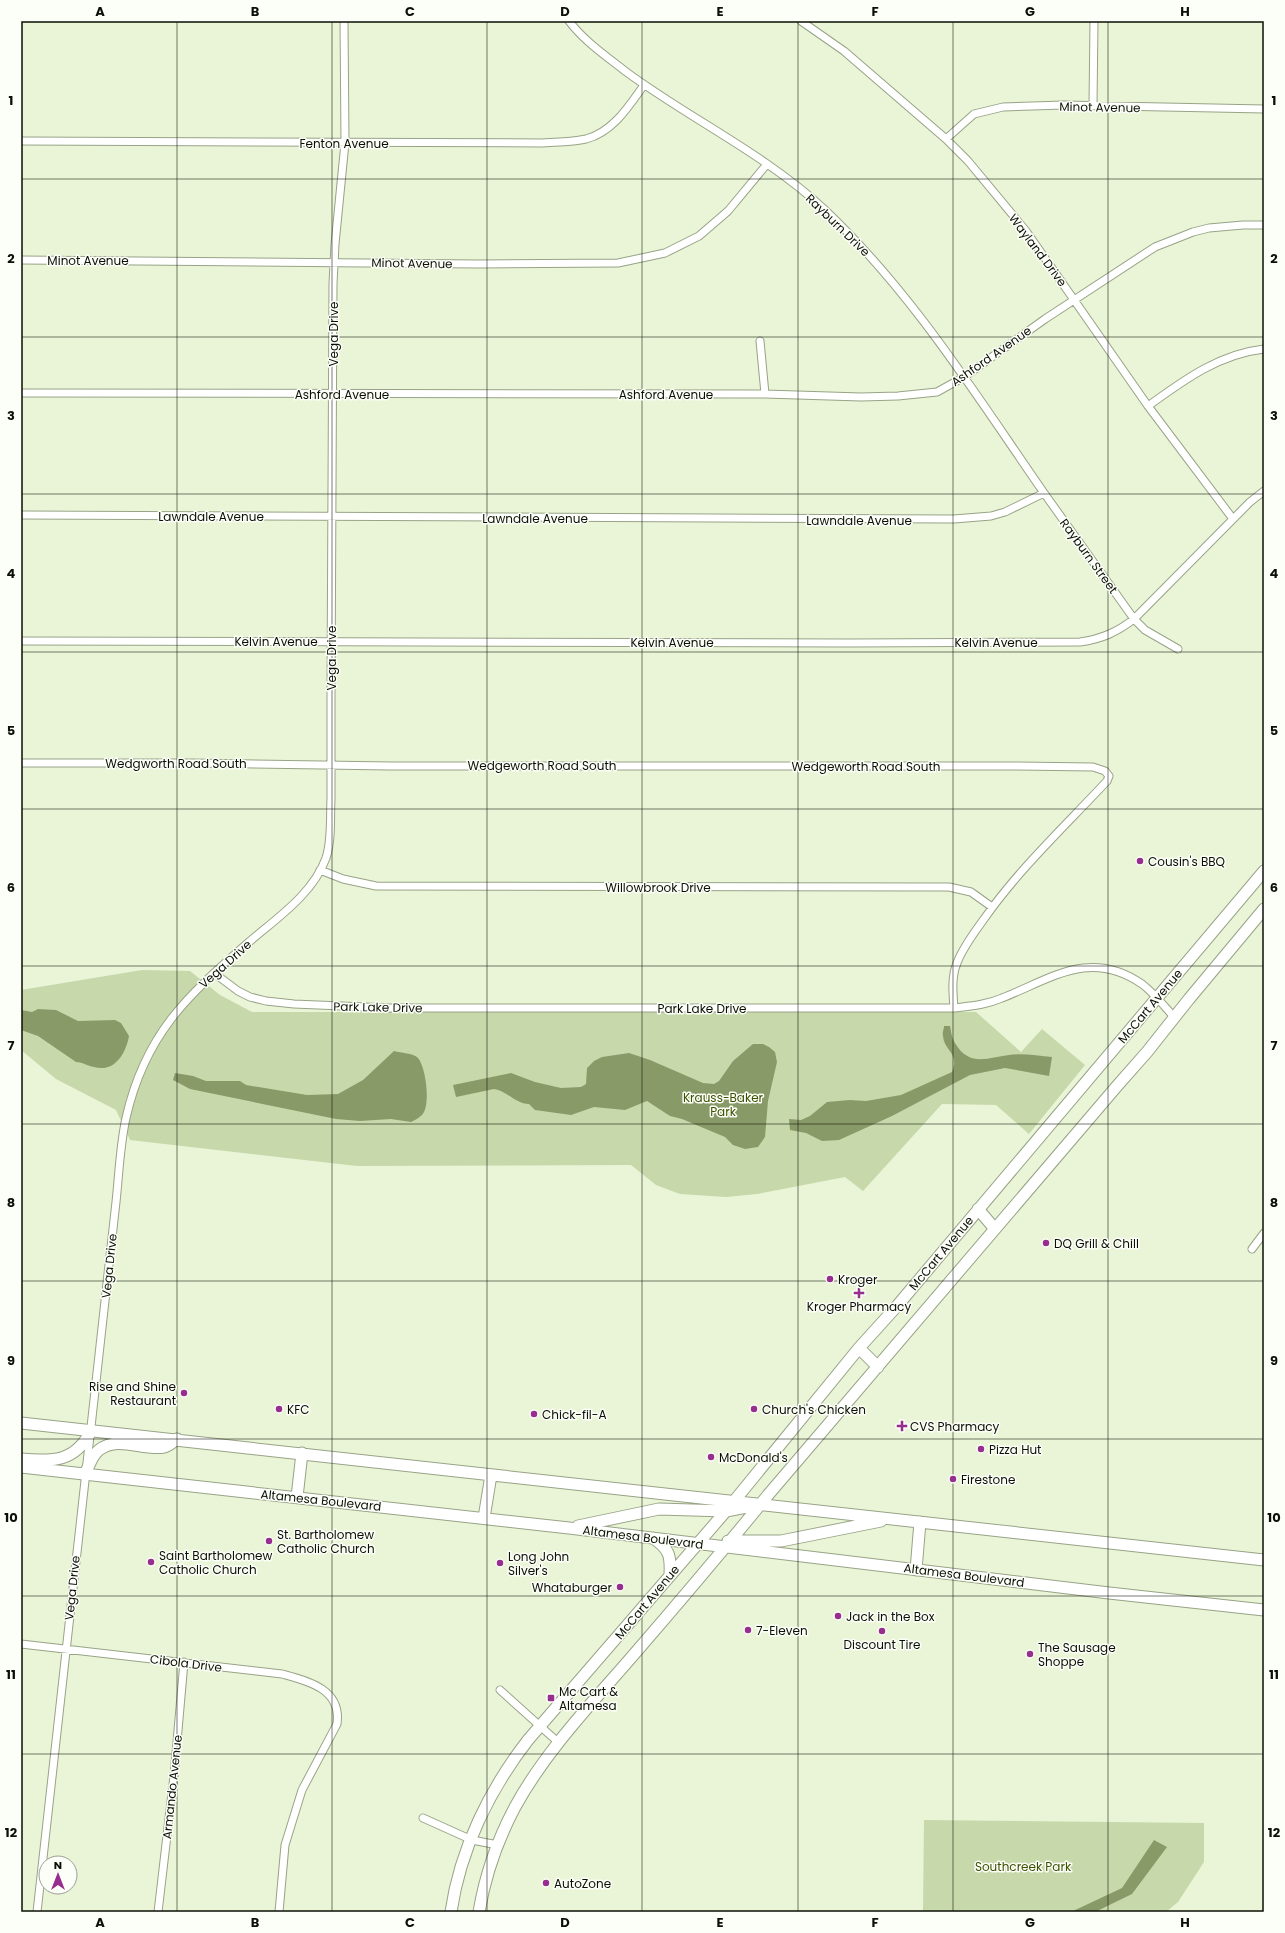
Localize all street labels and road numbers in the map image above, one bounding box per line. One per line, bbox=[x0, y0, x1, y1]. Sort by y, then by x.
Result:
street label: Minot Avenue bbox=[1059, 98, 1141, 116]
street label: Fenton Avenue bbox=[299, 135, 389, 152]
street label: Rayburn Drive bbox=[802, 190, 874, 260]
street label: Wayland Drive bbox=[1005, 210, 1071, 290]
street label: Minot Avenue bbox=[47, 252, 129, 269]
street label: Minot Avenue bbox=[371, 254, 453, 272]
street label: Vega Drive bbox=[325, 301, 342, 367]
street label: Ashford Avenue bbox=[947, 322, 1035, 390]
street label: Ashford Avenue bbox=[295, 386, 389, 403]
street label: Ashford Avenue bbox=[619, 386, 713, 403]
street label: Lawndale Avenue bbox=[158, 508, 264, 525]
street label: Lawndale Avenue bbox=[482, 510, 588, 527]
street label: Lawndale Avenue bbox=[806, 512, 912, 529]
street label: Rayburn Street bbox=[1056, 515, 1122, 597]
street label: Vega Drive bbox=[323, 625, 340, 691]
street label: Kelvin Avenue bbox=[234, 633, 318, 650]
street label: Kelvin Avenue bbox=[630, 634, 714, 651]
street label: Kelvin Avenue bbox=[954, 634, 1038, 651]
street label: Wedgworth Road South bbox=[105, 755, 247, 772]
street label: Wedgeworth Road South bbox=[468, 757, 616, 774]
street label: Wedgeworth Road South bbox=[792, 758, 940, 775]
street label: Willowbrook Drive bbox=[605, 879, 711, 896]
street label: Vega Drive bbox=[195, 936, 255, 992]
street label: McCart Avenue bbox=[1114, 965, 1186, 1047]
street label: Park Lake Drive bbox=[333, 998, 423, 1016]
street label: Park Lake Drive bbox=[657, 1000, 747, 1017]
street label: McCart Avenue bbox=[905, 1212, 977, 1294]
street label: Vega Drive bbox=[97, 1233, 121, 1299]
street label: Altamesa Boulevard bbox=[260, 1485, 382, 1515]
street label: Altamesa Boulevard bbox=[582, 1521, 704, 1553]
street label: Vega Drive bbox=[60, 1555, 84, 1621]
street label: Altamesa Boulevard bbox=[903, 1559, 1025, 1591]
street label: McCart Avenue bbox=[611, 1561, 683, 1643]
street label: Cibola Drive bbox=[149, 1650, 223, 1676]
street label: Armando Avenue bbox=[158, 1734, 186, 1840]

